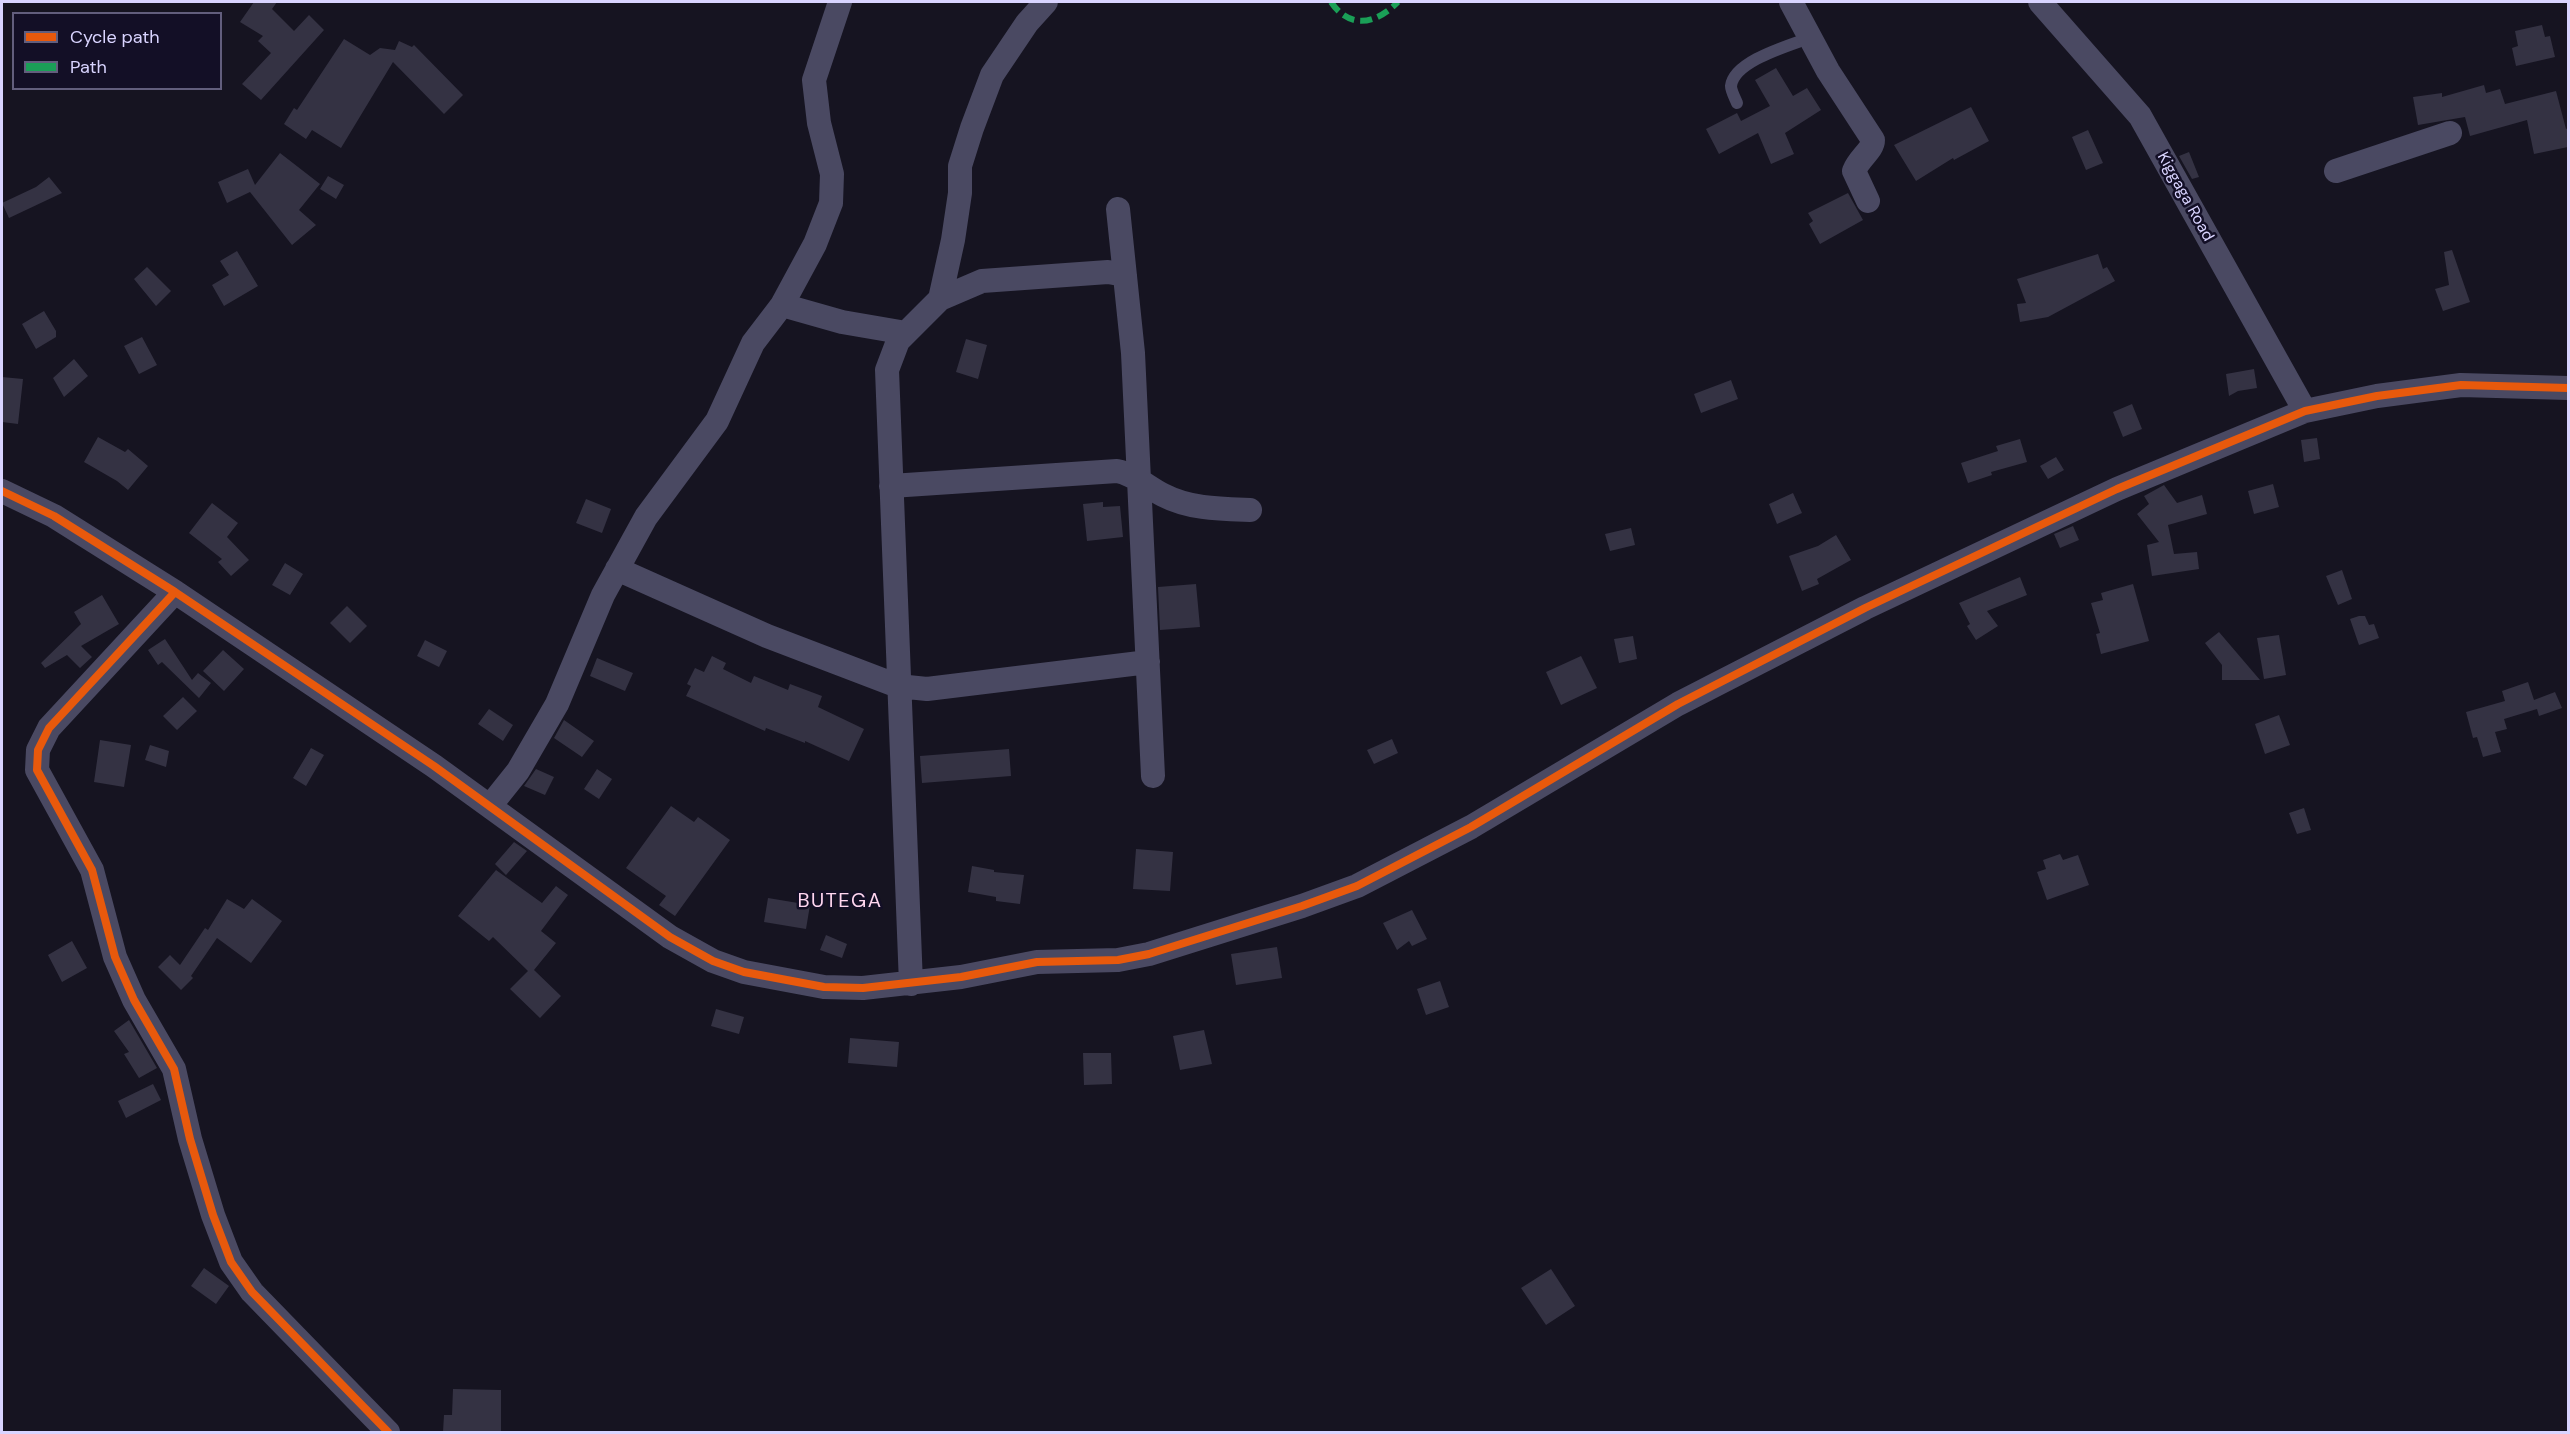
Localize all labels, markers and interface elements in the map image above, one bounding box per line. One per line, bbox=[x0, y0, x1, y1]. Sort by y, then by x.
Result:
legend bbox=[12, 12, 222, 90]
text: Cycle path bbox=[70, 25, 160, 49]
text: Path bbox=[70, 55, 107, 79]
street label: Kiggaga Road bbox=[2153, 149, 2217, 245]
district label: BUTEGA bbox=[797, 890, 883, 914]

